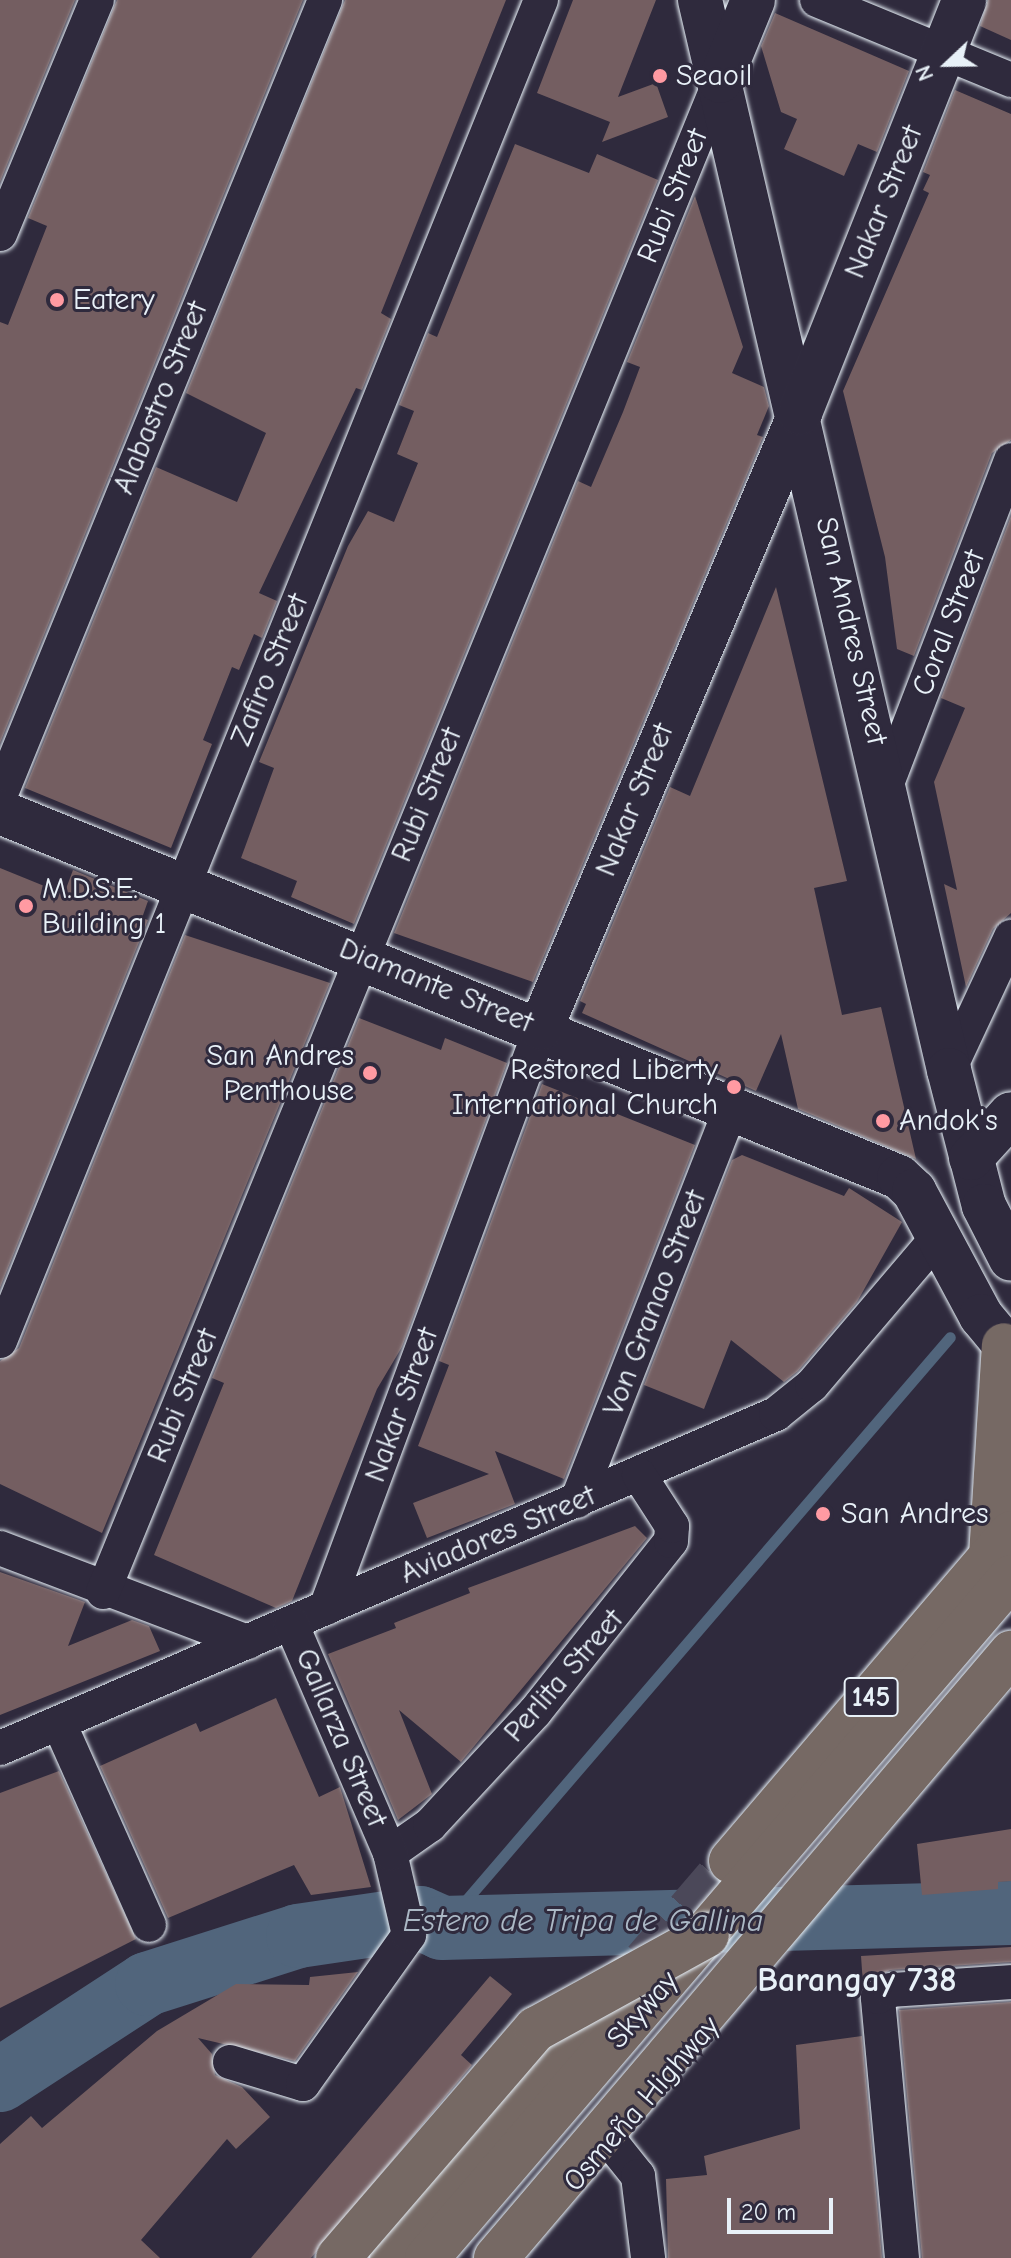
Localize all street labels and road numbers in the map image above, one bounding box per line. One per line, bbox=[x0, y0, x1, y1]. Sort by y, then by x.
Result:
street label: Nakar Street bbox=[837, 120, 931, 284]
street label: Rubi Street bbox=[630, 124, 716, 268]
street label: Alabastro Street bbox=[106, 296, 216, 500]
street label: San Andres Street bbox=[807, 514, 895, 748]
street label: Coral Street bbox=[905, 545, 993, 701]
street label: Zafiro Street bbox=[223, 589, 317, 751]
street label: Nakar Street bbox=[588, 718, 682, 882]
street label: Rubi Street bbox=[384, 723, 470, 867]
street label: Diamante Street bbox=[334, 931, 538, 1041]
street label: Von Granao Street bbox=[596, 1185, 714, 1421]
street label: Nakar Street bbox=[357, 1323, 447, 1487]
street label: Rubi Street bbox=[140, 1324, 226, 1468]
street label: Aviadores Street bbox=[395, 1478, 601, 1592]
street label: Perlita Street bbox=[497, 1602, 631, 1750]
street label: Gallarza Street bbox=[287, 1643, 395, 1833]
road number: 145 bbox=[843, 1673, 899, 1721]
street label: Skyway bbox=[600, 1964, 686, 2056]
street label: Osmeña Highway bbox=[556, 2009, 728, 2199]

